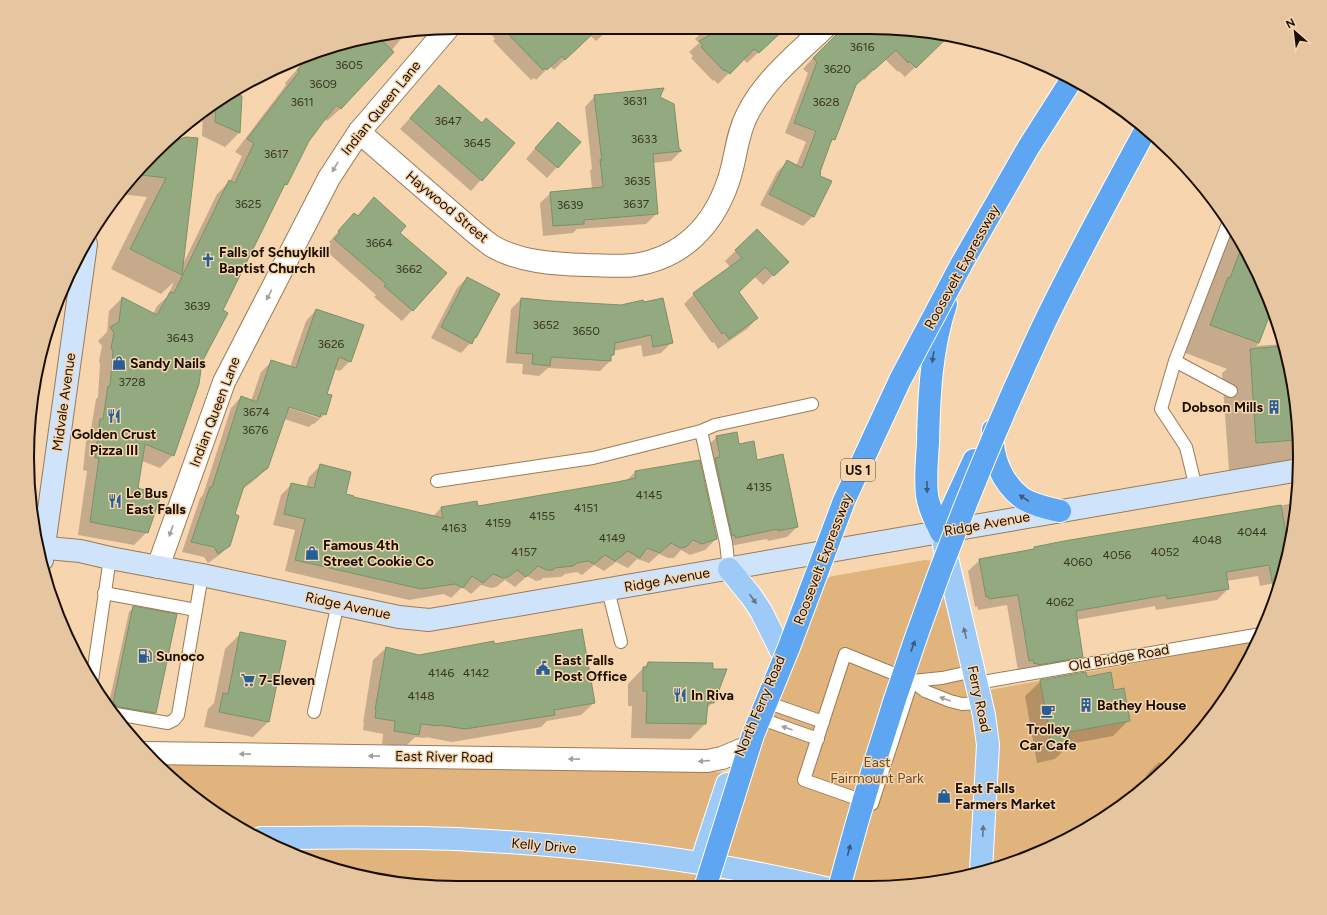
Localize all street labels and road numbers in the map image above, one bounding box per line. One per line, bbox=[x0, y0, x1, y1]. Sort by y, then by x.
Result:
street label: Indian Queen Lane bbox=[338, 57, 425, 159]
street label: Haywood Street bbox=[402, 167, 492, 247]
street label: Roosevelt Expressway bbox=[921, 201, 1004, 332]
street label: Midvale Avenue bbox=[49, 351, 79, 452]
street label: Indian Queen Lane bbox=[186, 354, 244, 469]
road number: US 1 bbox=[841, 459, 875, 481]
street label: Roosevelt Expressway bbox=[790, 490, 856, 627]
street label: Ridge Avenue bbox=[943, 508, 1032, 540]
street label: Ridge Avenue bbox=[623, 564, 712, 596]
street label: Ridge Avenue bbox=[304, 589, 393, 623]
street label: Old Bridge Road bbox=[1067, 641, 1171, 675]
street label: North Ferry Road bbox=[731, 653, 789, 759]
street label: Ferry Road bbox=[964, 664, 994, 734]
street label: East River Road bbox=[395, 748, 493, 766]
street label: Kelly Drive bbox=[511, 835, 578, 857]

